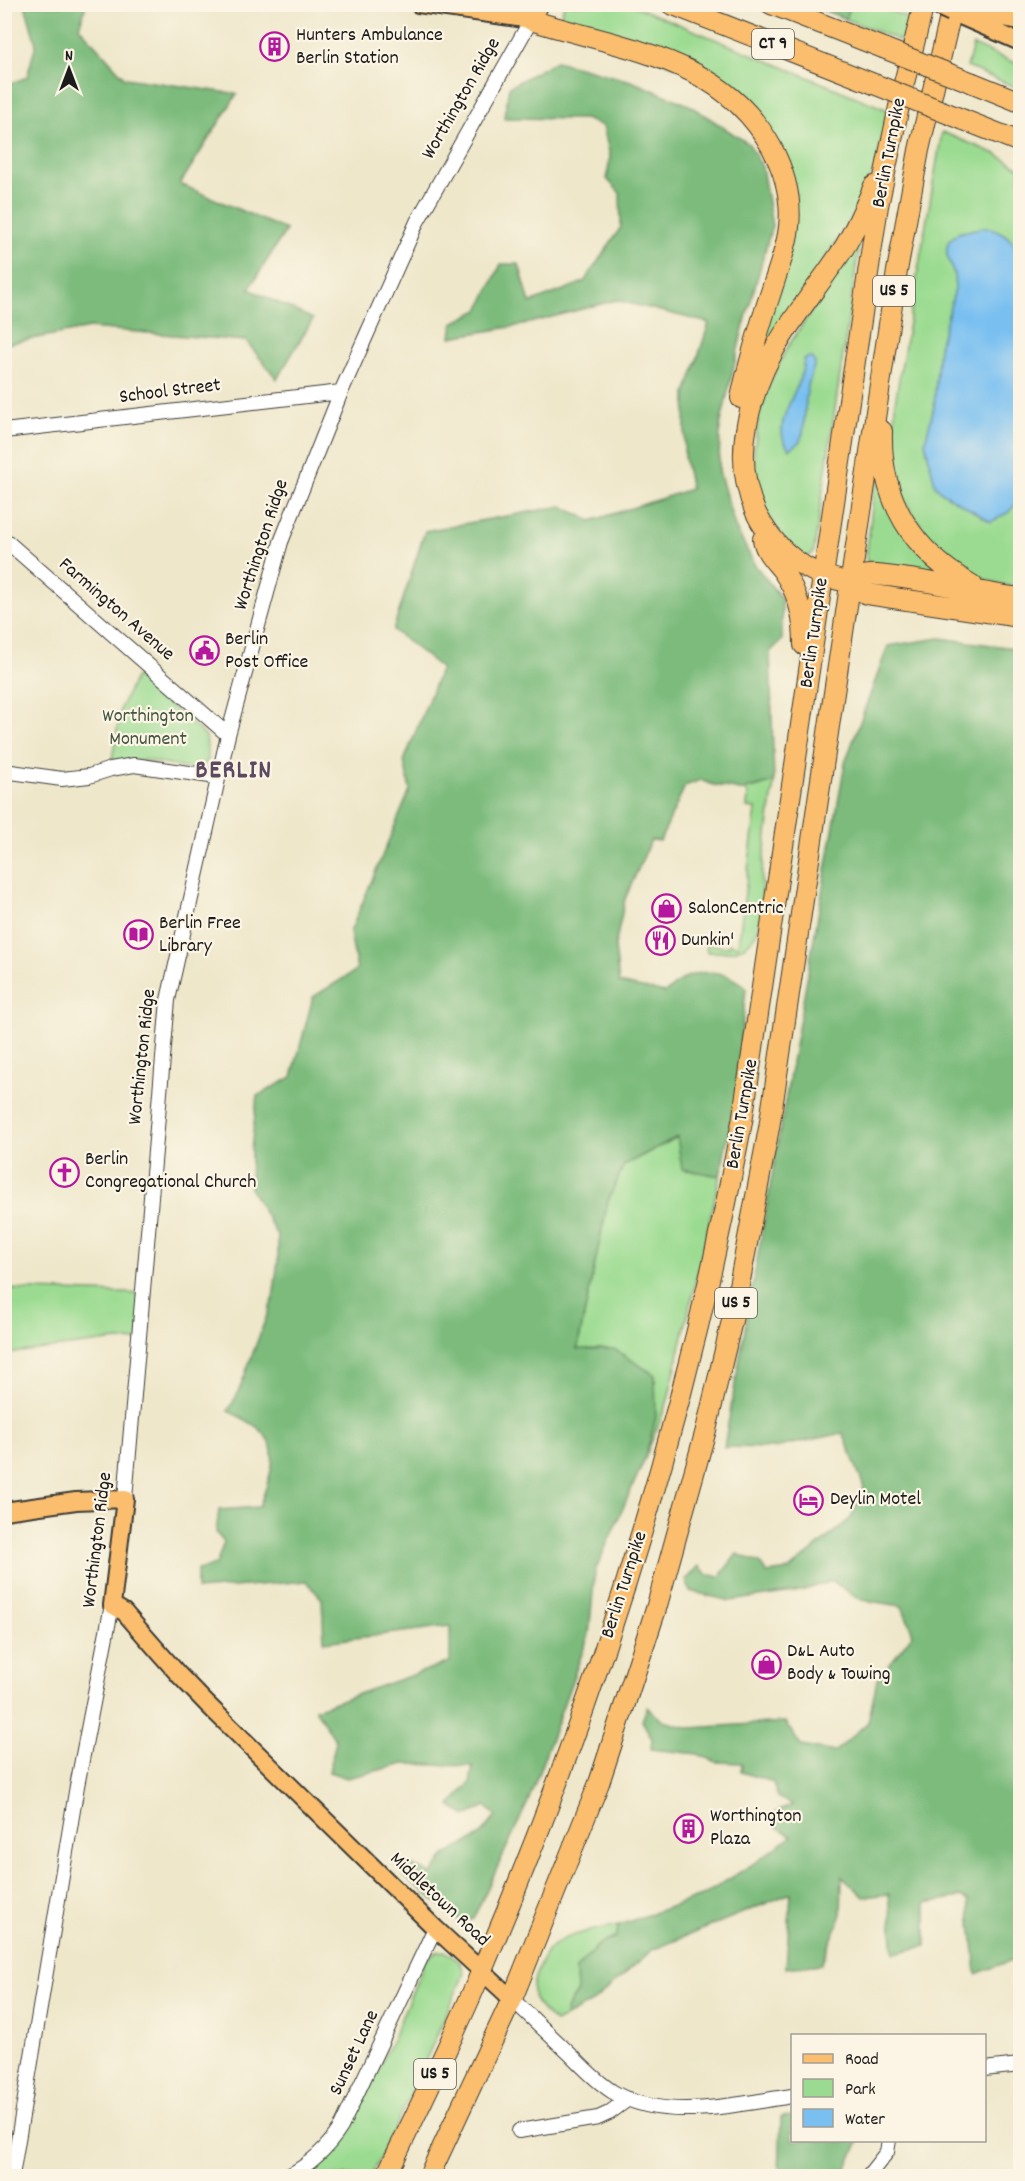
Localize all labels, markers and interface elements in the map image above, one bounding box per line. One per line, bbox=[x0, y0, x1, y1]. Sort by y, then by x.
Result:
place label: Hunters Ambulance Berlin Station bbox=[296, 22, 443, 73]
road number: CT 9 bbox=[752, 29, 794, 59]
building icon: Hunters Ambulance Berlin Station bbox=[259, 31, 291, 63]
street label: Worthington Ridge bbox=[416, 33, 508, 165]
north arrow bbox=[39, 39, 99, 99]
text: N bbox=[65, 45, 73, 68]
street label: Berlin Turnpike bbox=[866, 96, 914, 210]
road number: US 5 bbox=[873, 276, 915, 306]
street label: School Street bbox=[118, 372, 222, 412]
street label: Worthington Ridge bbox=[228, 476, 296, 614]
street label: Farmington Avenue bbox=[52, 552, 180, 669]
street label: Berlin Turnpike bbox=[793, 576, 837, 690]
place label: Berlin Post Office bbox=[225, 626, 309, 677]
public building icon: Berlin Post Office bbox=[188, 635, 220, 667]
park label: Worthington Monument bbox=[102, 703, 194, 754]
district label: BERLIN bbox=[195, 753, 273, 790]
shop icon: SalonCentric bbox=[651, 893, 683, 925]
place label: SalonCentric bbox=[688, 895, 784, 923]
place label: Berlin Free Library bbox=[159, 910, 241, 961]
library icon: Berlin Free Library bbox=[122, 919, 154, 951]
restaurant icon: Dunkin' bbox=[644, 925, 676, 957]
place label: Dunkin' bbox=[681, 927, 734, 955]
street label: Worthington Ridge bbox=[122, 987, 164, 1126]
street label: Berlin Turnpike bbox=[720, 1057, 766, 1171]
place label: Berlin Congregational Church bbox=[85, 1146, 256, 1197]
church icon: Berlin Congregational Church bbox=[48, 1156, 80, 1188]
road number: US 5 bbox=[715, 1288, 757, 1318]
street label: Worthington Ridge bbox=[76, 1470, 120, 1609]
hotel icon: Deylin Motel bbox=[793, 1484, 825, 1516]
place label: Deylin Motel bbox=[830, 1486, 921, 1514]
street label: Berlin Turnpike bbox=[595, 1528, 656, 1642]
place label: D&L Auto Body & Towing bbox=[787, 1638, 890, 1689]
shop icon: D&L Auto Body & Towing bbox=[750, 1648, 782, 1680]
place label: Worthington Plaza bbox=[710, 1803, 802, 1854]
building icon: Worthington Plaza bbox=[673, 1813, 705, 1845]
street label: Middletown Road bbox=[383, 1846, 495, 1954]
street label: Sunset Lane bbox=[323, 2005, 387, 2100]
legend bbox=[791, 2034, 986, 2142]
text: Road bbox=[845, 2048, 879, 2073]
road number: US 5 bbox=[414, 2059, 456, 2089]
text: Park bbox=[845, 2078, 876, 2103]
text: Water bbox=[845, 2108, 885, 2133]

